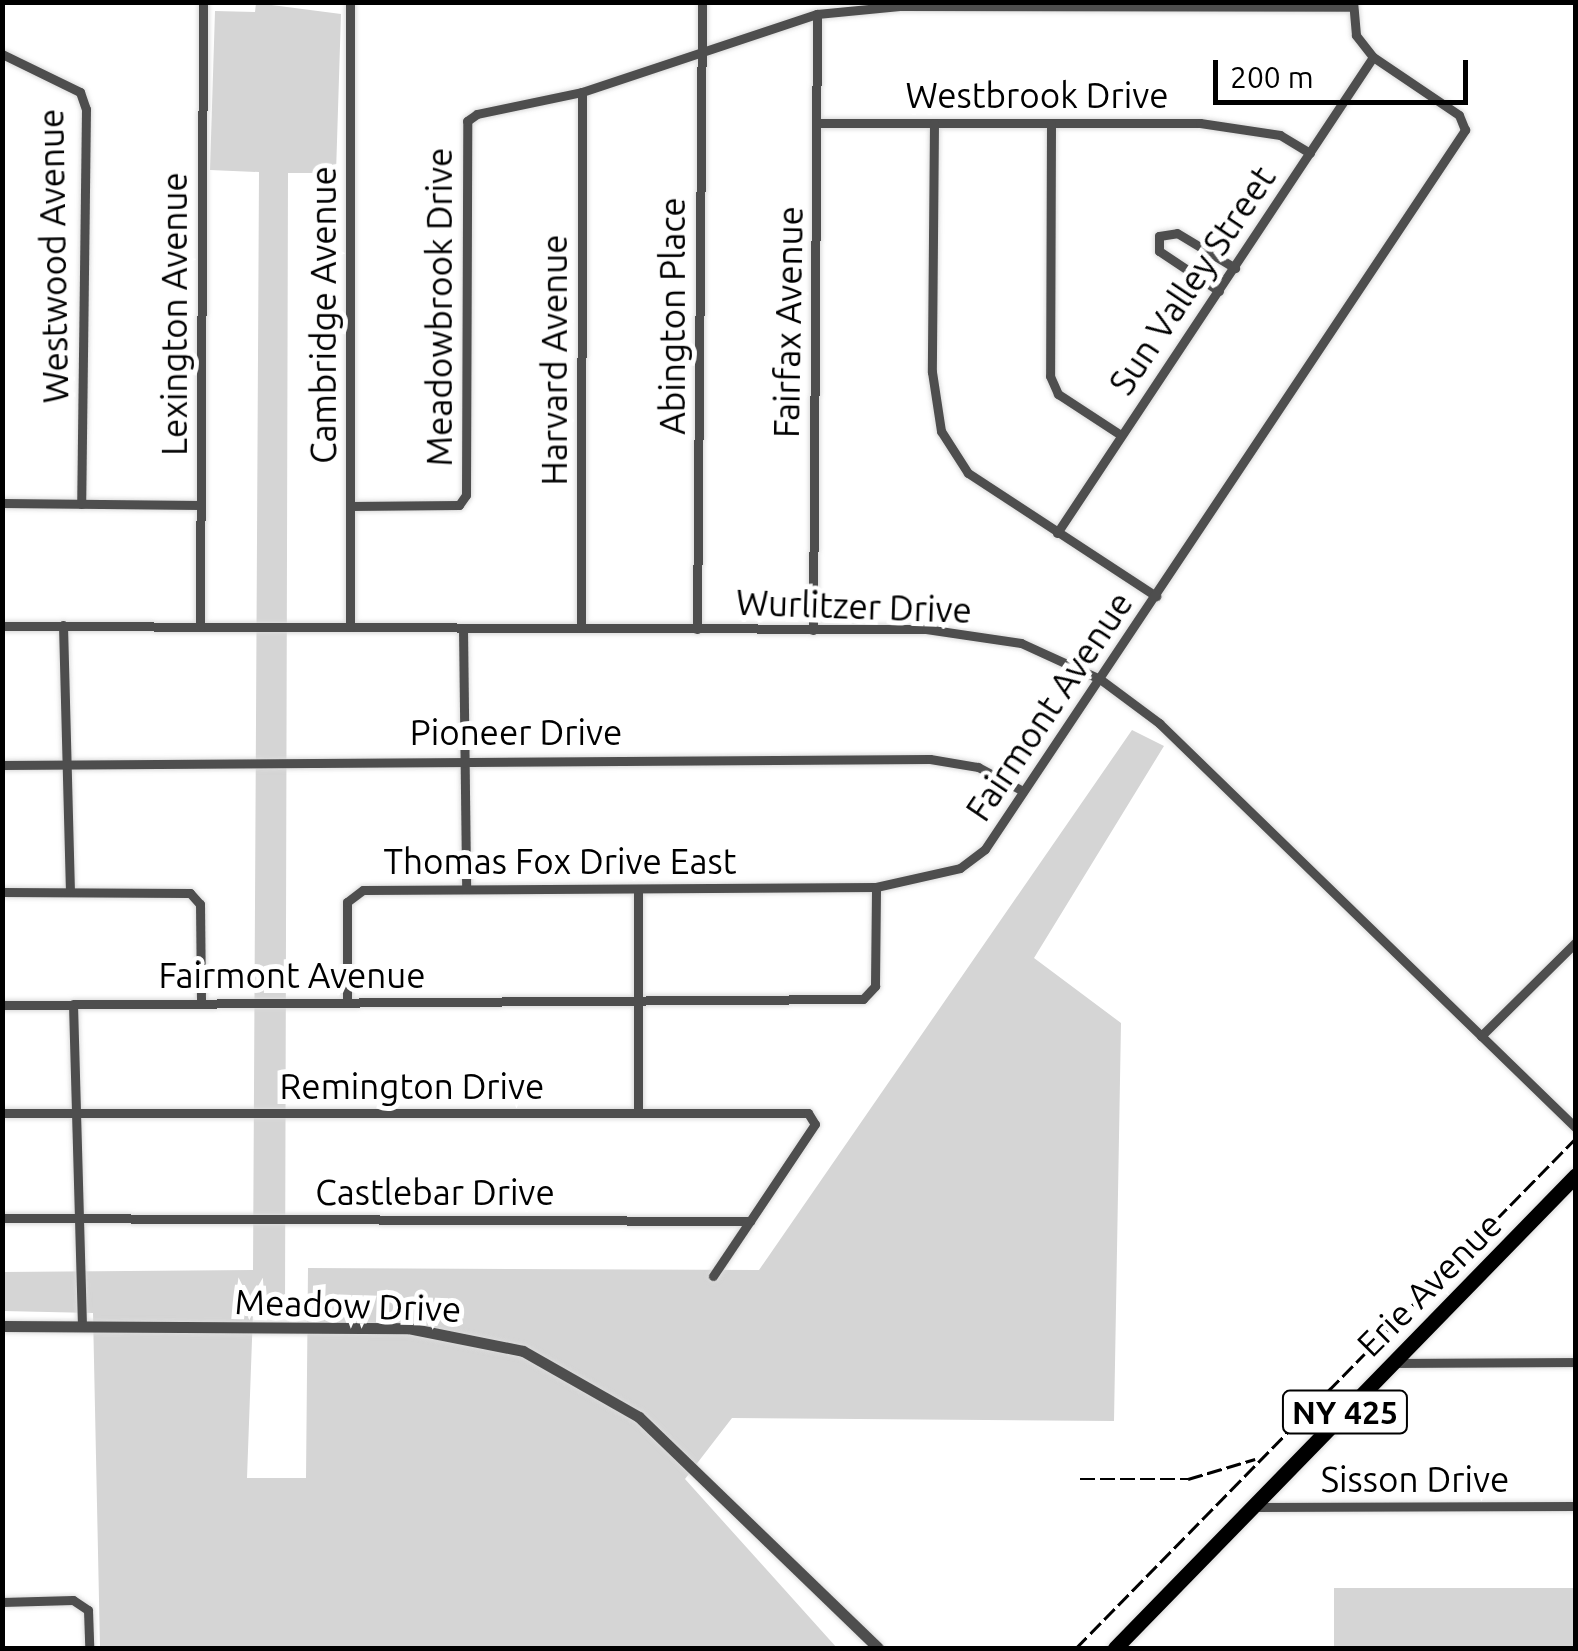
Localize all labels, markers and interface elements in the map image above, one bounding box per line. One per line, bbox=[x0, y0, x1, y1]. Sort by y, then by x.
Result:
scale bar bbox=[1218, 40, 1473, 102]
text: 200 m bbox=[1230, 60, 1314, 94]
street label: Westbrook Drive bbox=[905, 74, 1169, 116]
street label: Westwood Avenue bbox=[29, 108, 77, 404]
street label: Meadowbrook Drive bbox=[418, 148, 460, 466]
street label: Sun Valley Street bbox=[1100, 158, 1284, 402]
street label: Cambridge Avenue bbox=[302, 166, 344, 464]
street label: Lexington Avenue bbox=[153, 172, 195, 456]
street label: Abington Place bbox=[651, 197, 693, 435]
street label: Fairfax Avenue bbox=[765, 206, 811, 438]
street label: Harvard Avenue bbox=[533, 234, 575, 486]
street label: Wurlitzer Drive bbox=[735, 581, 973, 631]
street label: Fairmont Avenue bbox=[957, 584, 1141, 828]
street label: Pioneer Drive bbox=[410, 711, 622, 753]
street label: Thomas Fox Drive East bbox=[384, 840, 736, 882]
street label: Fairmont Avenue bbox=[158, 954, 426, 996]
street label: Remington Drive bbox=[280, 1065, 544, 1107]
street label: Castlebar Drive bbox=[315, 1171, 555, 1213]
street label: Erie Avenue bbox=[1348, 1203, 1510, 1365]
street label: Meadow Drive bbox=[234, 1280, 462, 1330]
road number: NY 425 bbox=[1280, 1385, 1410, 1439]
street label: Sisson Drive bbox=[1321, 1458, 1509, 1500]

